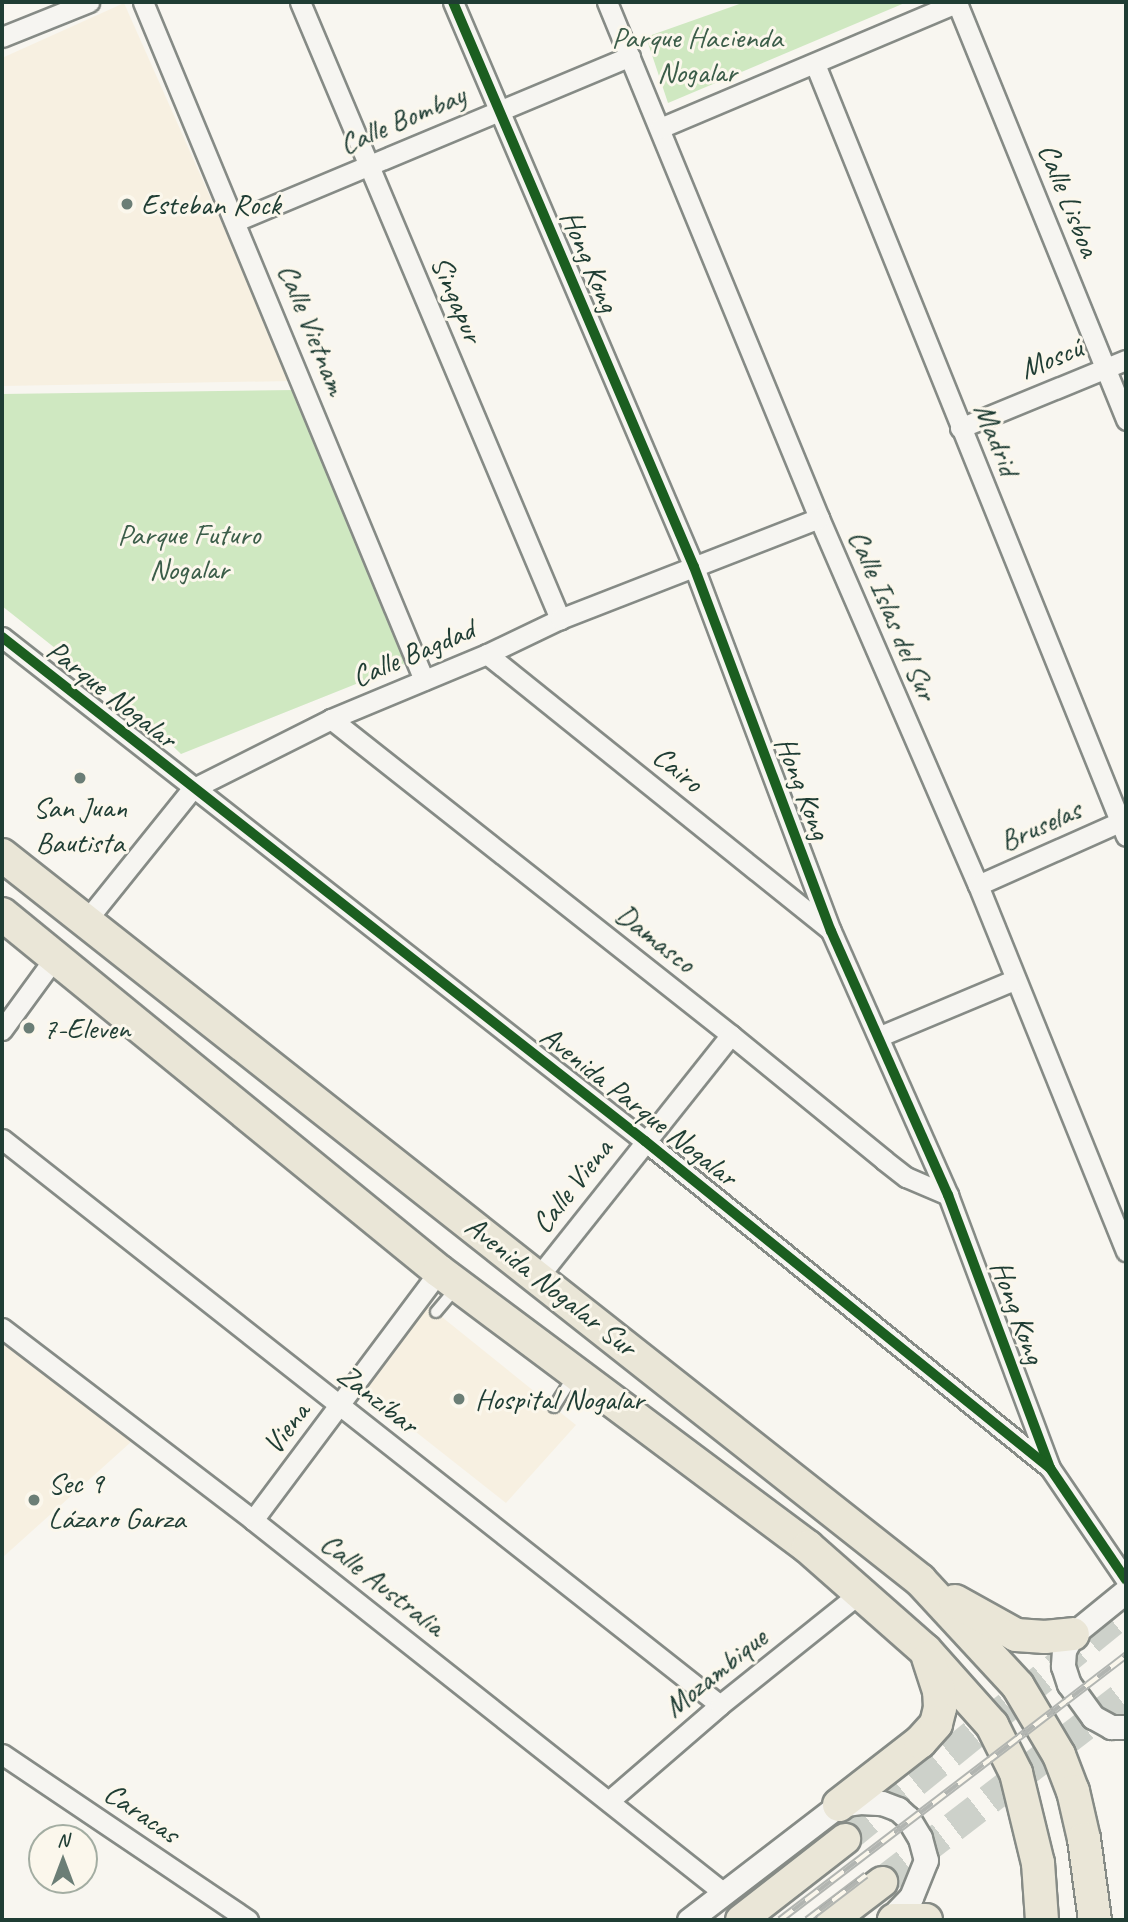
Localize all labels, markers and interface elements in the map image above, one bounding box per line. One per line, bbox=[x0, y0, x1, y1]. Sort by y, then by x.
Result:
park label: Parque Hacienda Nogalar bbox=[612, 19, 782, 90]
street label: Calle Bombay bbox=[334, 77, 470, 161]
street label: Calle Lisboa bbox=[1030, 138, 1108, 262]
place label: Esteban Rock bbox=[141, 186, 281, 222]
marker: Esteban Rock bbox=[119, 196, 135, 212]
street label: Hong Kong bbox=[553, 205, 627, 317]
street label: Singapur bbox=[423, 250, 491, 348]
street label: Calle Vietnam bbox=[271, 259, 355, 399]
street label: Moscú bbox=[1015, 329, 1087, 387]
street label: Madrid bbox=[966, 398, 1028, 480]
park label: Parque Futuro Nogalar bbox=[118, 516, 260, 586]
street label: Calle Islas del Sur bbox=[841, 524, 945, 706]
street label: Calle Bagdad bbox=[346, 611, 480, 695]
street label: Parque Nogalar bbox=[40, 632, 184, 756]
street label: Hong Kong bbox=[767, 732, 839, 844]
street label: Cairo bbox=[646, 738, 710, 800]
marker: San Juan Bautista bbox=[72, 770, 88, 786]
place label: San Juan Bautista bbox=[33, 789, 127, 860]
street label: Bruselas bbox=[994, 791, 1086, 859]
street label: Damasco bbox=[609, 896, 703, 980]
place label: 7-Eleven bbox=[43, 1010, 130, 1046]
street label: Avenida Parque Nogalar bbox=[533, 1018, 745, 1194]
marker: 7-Eleven bbox=[21, 1020, 37, 1036]
street label: Calle Viena bbox=[524, 1131, 620, 1241]
street label: Avenida Nogalar Sur bbox=[458, 1208, 644, 1364]
street label: Hong Kong bbox=[983, 1256, 1053, 1368]
street label: Zanzíbar bbox=[330, 1356, 426, 1442]
place label: Hospital Nogalar bbox=[475, 1381, 644, 1417]
marker: Hospital Nogalar bbox=[449, 1389, 469, 1409]
street label: Viena bbox=[255, 1395, 317, 1461]
place label: Sec 9 Lázaro Garza bbox=[48, 1465, 185, 1536]
marker: Sec 9 Lázaro Garza bbox=[26, 1492, 42, 1508]
street label: Calle Australia bbox=[314, 1525, 452, 1643]
street label: Mozambique bbox=[656, 1619, 774, 1725]
street label: Caracas bbox=[97, 1775, 187, 1851]
north arrow bbox=[28, 1824, 98, 1894]
text: N bbox=[57, 1828, 69, 1852]

